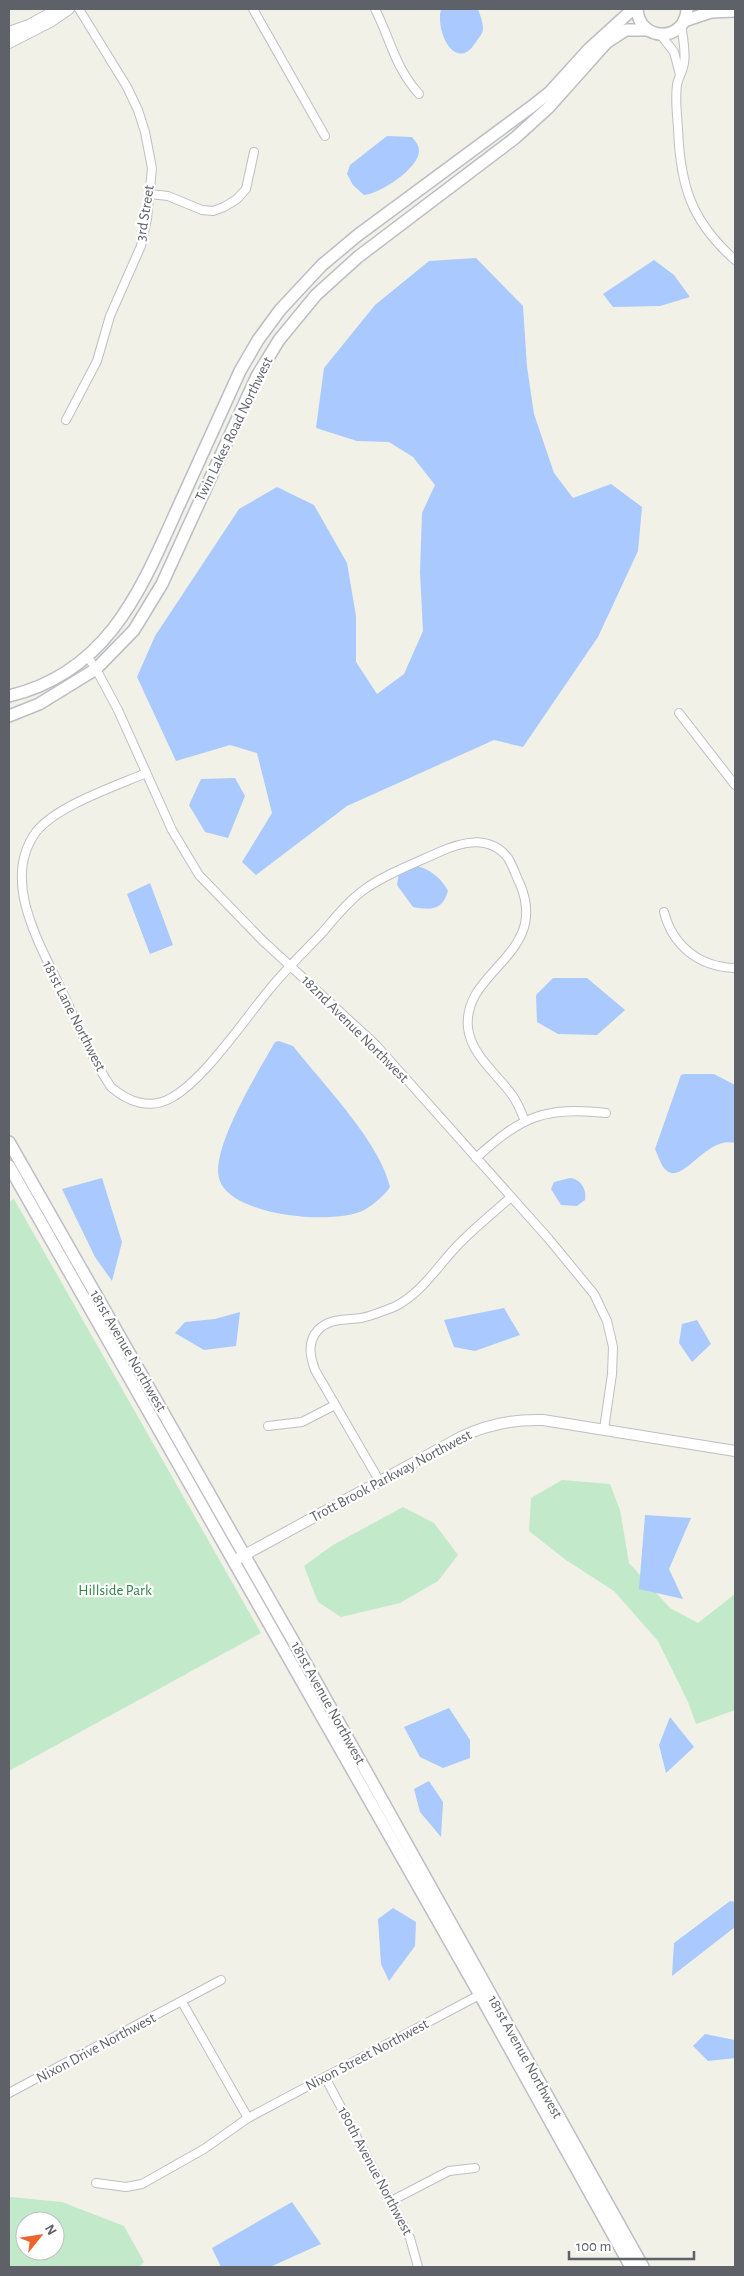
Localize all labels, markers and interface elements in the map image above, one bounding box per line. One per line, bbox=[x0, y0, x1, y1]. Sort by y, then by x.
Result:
street label: 3rd Street bbox=[133, 184, 157, 242]
street label: Twin Lakes Road Northwest bbox=[192, 354, 276, 504]
street label: 181st Lane Northwest bbox=[40, 958, 108, 1074]
street label: 182nd Avenue Northwest bbox=[299, 973, 412, 1086]
street label: 181st Avenue Northwest bbox=[87, 1288, 169, 1415]
street label: Trott Brook Parkway Northwest bbox=[308, 1427, 474, 1525]
park label: Hillside Park bbox=[78, 1583, 152, 1598]
street label: 181st Avenue Northwest bbox=[288, 1639, 368, 1767]
street label: 181st Avenue Northwest bbox=[485, 1993, 565, 2121]
street label: Nixon Drive Northwest bbox=[34, 2010, 158, 2086]
street label: Nixon Street Northwest bbox=[303, 2016, 431, 2094]
street label: 180th Avenue Northwest bbox=[335, 2104, 415, 2238]
north arrow bbox=[15, 2211, 65, 2261]
text: N bbox=[42, 2222, 59, 2238]
scale bar bbox=[569, 2228, 694, 2260]
text: 100 m bbox=[576, 2239, 611, 2254]

